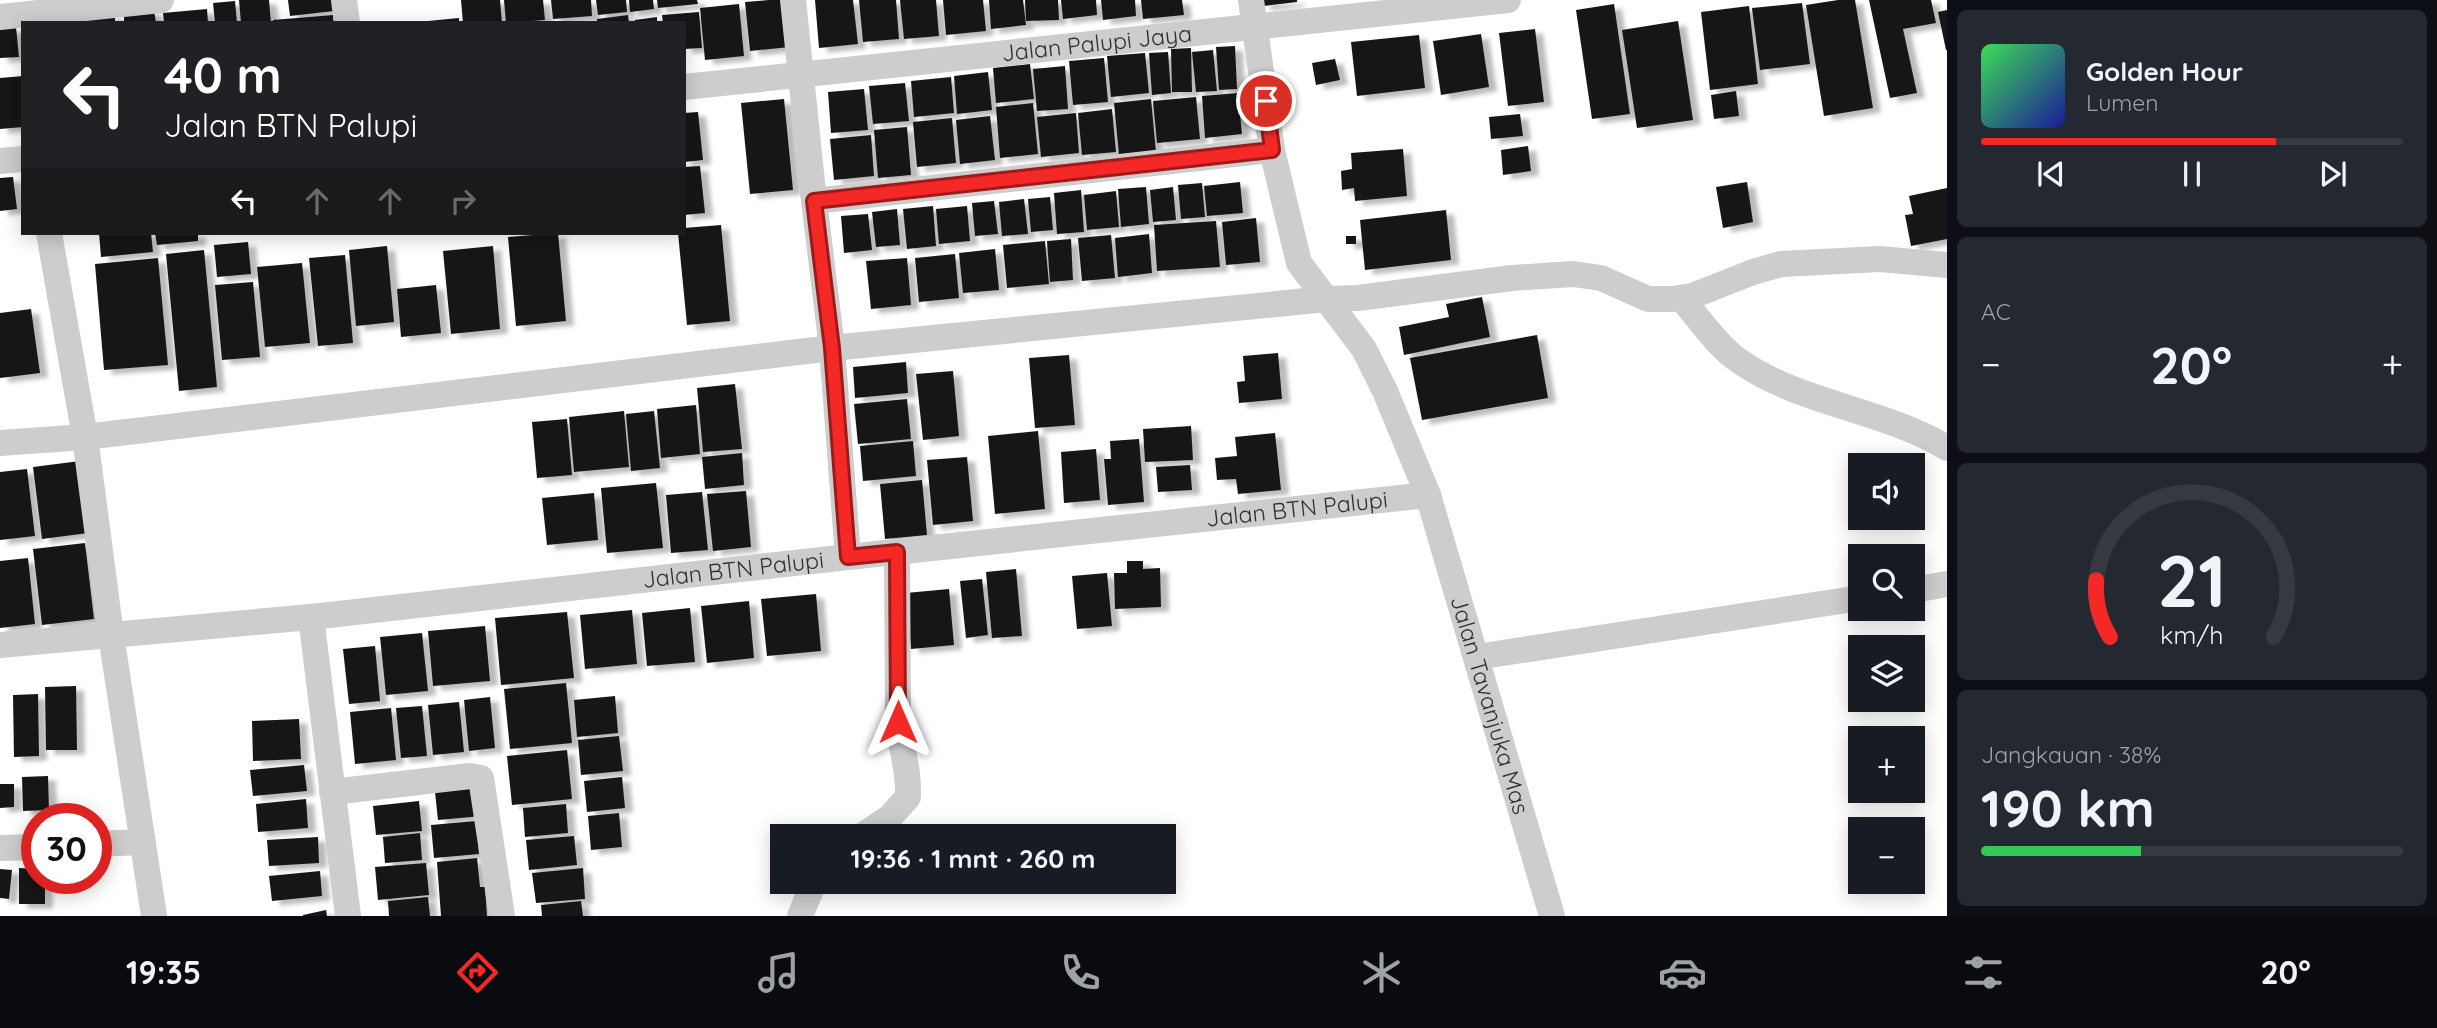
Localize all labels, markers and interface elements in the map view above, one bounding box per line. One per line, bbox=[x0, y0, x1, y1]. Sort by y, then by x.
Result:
street label: Jalan Palupi Jaya bbox=[1000, 18, 1193, 67]
text: 40 m bbox=[164, 44, 282, 105]
icon: left bbox=[49, 49, 140, 140]
text: Golden Hour bbox=[2086, 55, 2243, 88]
pin bbox=[1236, 71, 1296, 131]
icon: arrive bbox=[1247, 82, 1285, 120]
text: Lumen bbox=[2086, 88, 2159, 117]
text: Jalan BTN Palupi bbox=[164, 105, 417, 145]
icon: previous bbox=[2032, 155, 2070, 193]
icon: pause bbox=[2173, 155, 2211, 193]
icon: next bbox=[2314, 155, 2352, 193]
icon: left bbox=[225, 182, 263, 220]
icon: ahead bbox=[298, 182, 336, 220]
icon: ahead bbox=[371, 182, 409, 220]
icon: right bbox=[444, 182, 482, 220]
text: AC bbox=[1981, 297, 2011, 326]
text: 20° bbox=[2150, 332, 2232, 397]
text: − bbox=[1981, 340, 2001, 388]
text: + bbox=[2382, 340, 2403, 388]
map controls bbox=[1848, 453, 1925, 894]
button: sound bbox=[1848, 453, 1925, 530]
street label: Jalan BTN Palupi bbox=[1205, 484, 1389, 533]
text: 21 bbox=[2157, 535, 2227, 626]
button: search bbox=[1848, 544, 1925, 621]
street label: Jalan BTN Palupi bbox=[641, 545, 825, 594]
street label: Jalan Tavanjuka Mas bbox=[1445, 592, 1536, 818]
text: km/h bbox=[2160, 619, 2224, 650]
button: layers bbox=[1848, 635, 1925, 712]
position arrow bbox=[861, 685, 935, 759]
button: + bbox=[1848, 726, 1925, 803]
text: Jangkauan · 38% bbox=[1981, 740, 2161, 769]
text: 190 km bbox=[1981, 775, 2155, 840]
speed limit sign: 30 bbox=[21, 803, 112, 894]
button: − bbox=[1848, 817, 1925, 894]
text: 19:36 · 1 mnt · 260 m bbox=[851, 842, 1095, 875]
icon: directions bbox=[453, 948, 502, 997]
icon: music bbox=[754, 948, 803, 997]
icon: phone bbox=[1056, 948, 1105, 997]
icon: climate bbox=[1357, 948, 1406, 997]
icon: car bbox=[1658, 948, 1707, 997]
icon: filters bbox=[1959, 948, 2008, 997]
text: 19:35 bbox=[126, 952, 201, 992]
text: 20° bbox=[2260, 952, 2311, 992]

